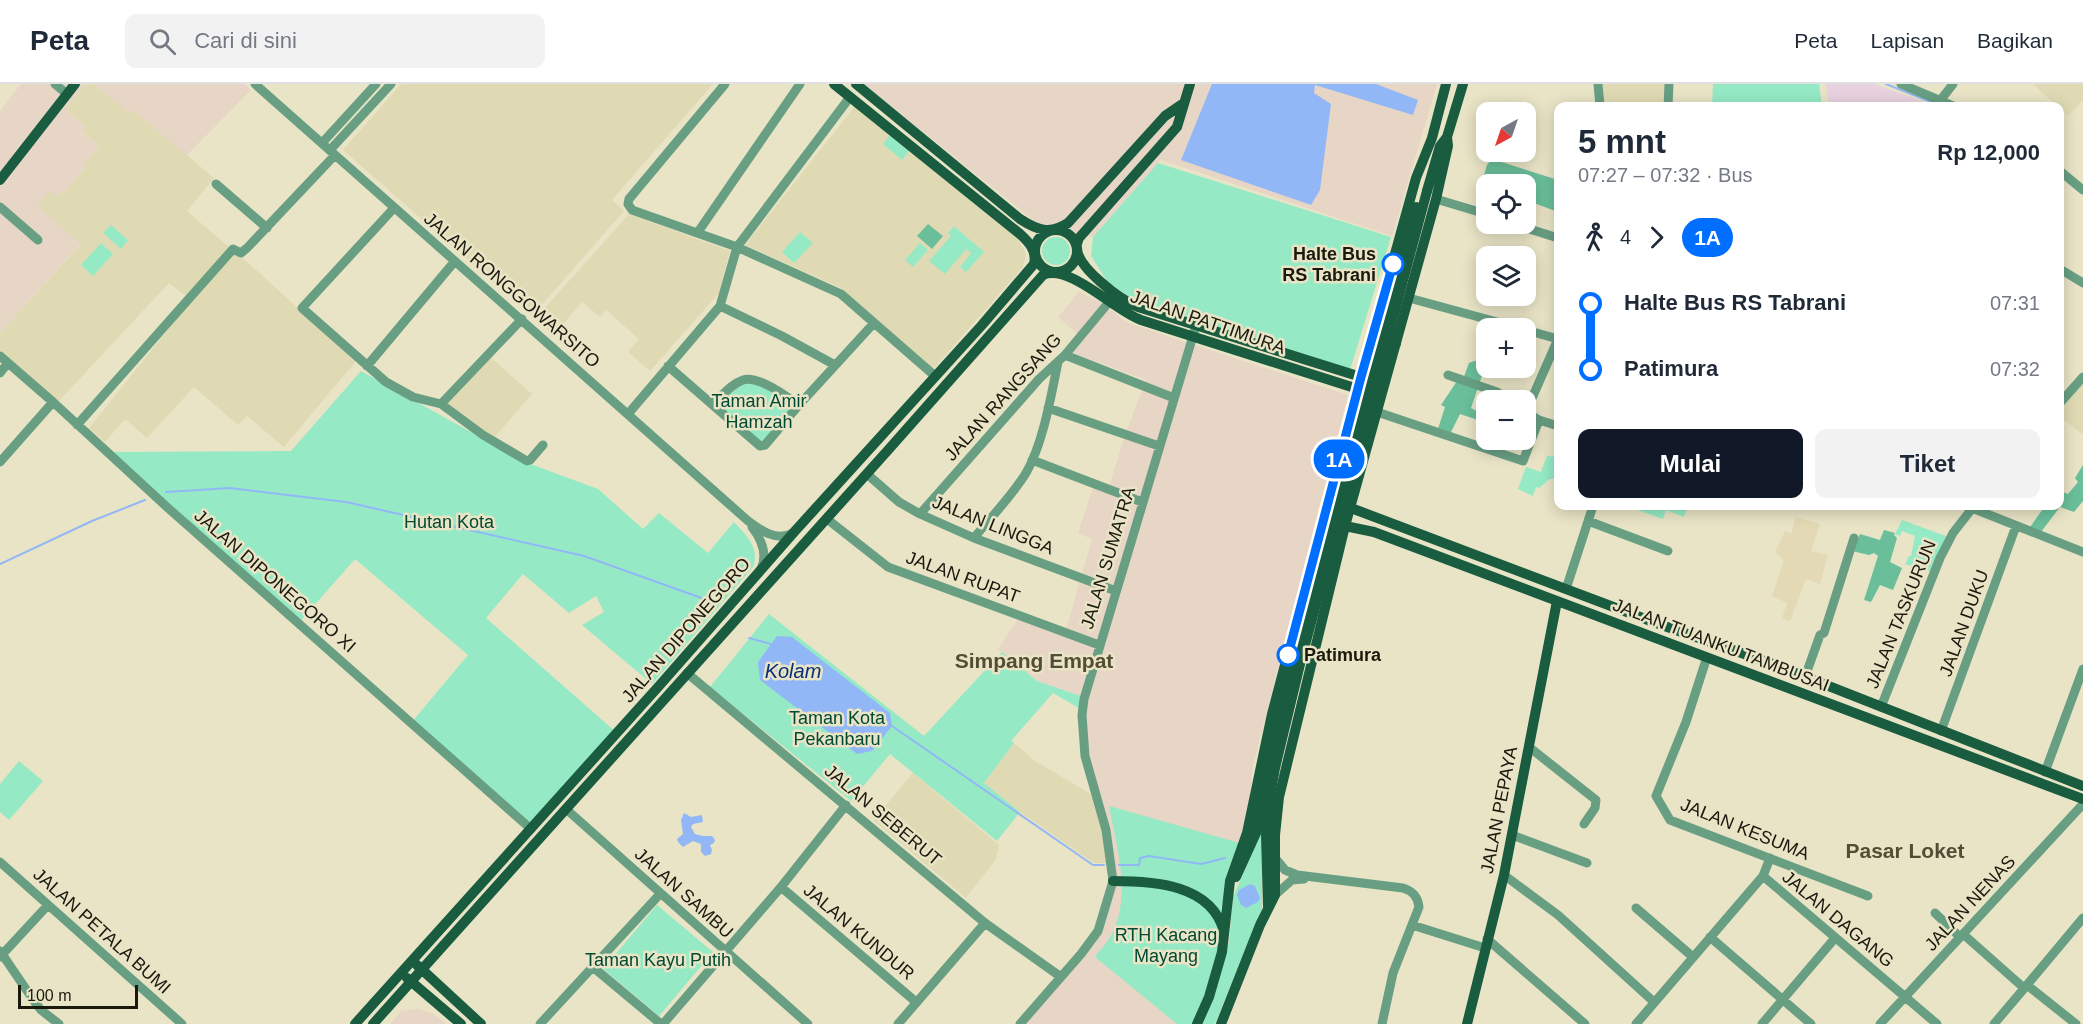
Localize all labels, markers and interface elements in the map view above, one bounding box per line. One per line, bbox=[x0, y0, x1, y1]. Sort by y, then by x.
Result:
search box bbox=[125, 14, 545, 68]
text: Peta bbox=[30, 25, 89, 56]
icon: search bbox=[146, 25, 179, 58]
text: Cari di sini bbox=[194, 28, 297, 53]
text: Peta bbox=[1794, 29, 1838, 52]
text: Lapisan bbox=[1871, 29, 1944, 52]
text: Bagikan bbox=[1977, 29, 2053, 52]
north arrow bbox=[1476, 102, 1536, 162]
map controls bbox=[1476, 102, 1536, 450]
text: 5 mnt bbox=[1578, 123, 1666, 160]
text: Rp 12,000 bbox=[1937, 140, 2040, 165]
text: 07:27 – 07:32 · Bus bbox=[1578, 164, 1753, 186]
button: locate bbox=[1476, 174, 1536, 234]
street label: JALAN RONGGOWARSITO bbox=[420, 208, 604, 372]
icon: walk bbox=[1578, 221, 1611, 254]
icon: forward bbox=[1640, 221, 1673, 254]
text: 4 bbox=[1620, 226, 1631, 248]
text: 1A bbox=[1694, 226, 1721, 249]
place label: Halte Bus RS Tabrani bbox=[1282, 244, 1376, 285]
button: layers bbox=[1476, 246, 1536, 306]
marker: Halte Bus RS Tabrani bbox=[1382, 253, 1404, 275]
street label: JALAN PATTIMURA bbox=[1128, 286, 1288, 358]
text: Halte Bus RS Tabrani bbox=[1624, 290, 1846, 315]
text: 07:31 bbox=[1990, 292, 2040, 314]
button: + bbox=[1476, 318, 1536, 378]
street label: JALAN RANGSANG bbox=[941, 329, 1065, 465]
text: Patimura bbox=[1624, 356, 1718, 381]
text: 07:32 bbox=[1990, 358, 2040, 380]
button: − bbox=[1476, 390, 1536, 450]
park label: Taman Amir Hamzah bbox=[711, 391, 807, 432]
button: Mulai bbox=[1578, 429, 1803, 498]
button: Tiket bbox=[1815, 429, 2040, 498]
line badge: 1A bbox=[1312, 440, 1366, 478]
text: 1A bbox=[1326, 448, 1352, 471]
street label: JALAN SUMATRA bbox=[1077, 484, 1139, 632]
street label: JALAN LINGGA bbox=[929, 492, 1057, 558]
street label: JALAN DIPONEGORO XI bbox=[190, 506, 360, 656]
park label: Hutan Kota bbox=[404, 512, 495, 532]
street label: JALAN TASKURUN bbox=[1862, 537, 1940, 691]
street label: JALAN RUPAT bbox=[903, 547, 1023, 607]
street label: JALAN DIPONEGORO bbox=[618, 554, 754, 706]
street label: JALAN DUKU bbox=[1935, 567, 1993, 679]
street label: JALAN TUANKU TAMBUSAI bbox=[1610, 594, 1832, 696]
marker: Patimura bbox=[1277, 644, 1299, 666]
place label: Patimura bbox=[1304, 645, 1382, 665]
district label: Simpang Empat bbox=[955, 649, 1113, 672]
water label: Kolam bbox=[765, 660, 821, 682]
park label: Taman Kota Pekanbaru bbox=[789, 708, 886, 749]
street label: JALAN PEPAYA bbox=[1477, 745, 1521, 875]
street label: JALAN SEBERUT bbox=[821, 760, 945, 870]
street label: JALAN KESUMA bbox=[1678, 794, 1812, 864]
district label: Pasar Loket bbox=[1845, 839, 1965, 862]
street label: JALAN SAMBU bbox=[631, 844, 737, 942]
street label: JALAN NENAS bbox=[1921, 851, 2019, 955]
street label: JALAN PETALA BUMI bbox=[29, 864, 175, 998]
street label: JALAN DAGANG bbox=[1778, 867, 1898, 971]
street label: JALAN KUNDUR bbox=[800, 880, 918, 984]
park label: RTH Kacang Mayang bbox=[1115, 925, 1217, 966]
park label: Taman Kayu Putih bbox=[585, 950, 731, 970]
scale bar bbox=[18, 982, 138, 1010]
text: 100 m bbox=[27, 987, 71, 1004]

